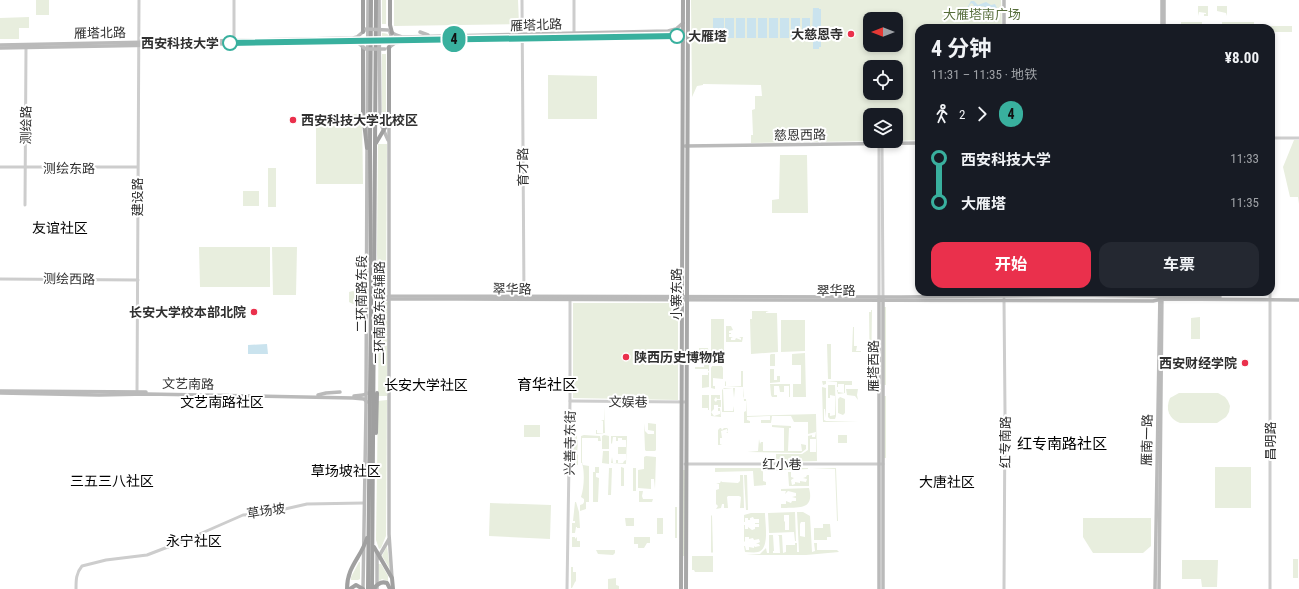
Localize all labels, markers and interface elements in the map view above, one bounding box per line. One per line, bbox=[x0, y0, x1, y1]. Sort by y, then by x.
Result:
park label: 大雁塔南广场 bbox=[943, 7, 1021, 22]
north arrow bbox=[863, 12, 903, 52]
map controls bbox=[863, 12, 903, 148]
street label: 雁塔北路 bbox=[510, 17, 562, 33]
street label: 雁塔北路 bbox=[74, 25, 126, 41]
line badge: 4 bbox=[441, 26, 467, 52]
place label: 大慈恩寺 bbox=[791, 27, 843, 42]
marker: 大雁塔 bbox=[669, 28, 685, 44]
place label: 大雁塔 bbox=[688, 29, 727, 44]
marker: 大慈恩寺 bbox=[846, 29, 856, 39]
text: 4 bbox=[450, 31, 458, 47]
marker: 西安科技大学 bbox=[222, 35, 238, 51]
place label: 西安科技大学 bbox=[141, 36, 219, 51]
text: 4 分钟 bbox=[931, 36, 991, 61]
text: ¥8.00 bbox=[1225, 49, 1259, 67]
button: locate bbox=[863, 60, 903, 100]
text: 11:31 – 11:35 · 地铁 bbox=[931, 67, 1037, 82]
icon: walk bbox=[931, 103, 953, 125]
icon: forward bbox=[971, 103, 993, 125]
street label: 测绘路 bbox=[18, 105, 34, 145]
text: 4 bbox=[1007, 106, 1015, 122]
text: 2 bbox=[959, 107, 965, 122]
button: layers bbox=[863, 108, 903, 148]
place label: 西安科技大学北校区 bbox=[301, 113, 418, 128]
marker: 西安科技大学北校区 bbox=[288, 115, 298, 125]
street label: 慈恩西路 bbox=[774, 127, 826, 143]
street label: 育才路 bbox=[515, 147, 531, 187]
text: 西安科技大学 bbox=[961, 151, 1051, 169]
text: 11:33 bbox=[1230, 151, 1259, 166]
street label: 测绘东路 bbox=[43, 161, 95, 176]
street label: 建设路 bbox=[130, 177, 145, 217]
text: 大雁塔 bbox=[961, 195, 1006, 213]
text: 11:35 bbox=[1230, 195, 1259, 210]
district label: 友谊社区 bbox=[32, 220, 88, 236]
button: 开始 bbox=[931, 242, 1091, 288]
button: 车票 bbox=[1099, 242, 1259, 288]
street label: 二环南路东段 bbox=[354, 255, 369, 333]
street label: 二环南路东段辅路 bbox=[372, 261, 387, 365]
street label: 小寨东路 bbox=[669, 268, 684, 320]
street label: 测绘西路 bbox=[43, 271, 95, 287]
street label: 翠华路 bbox=[492, 281, 532, 297]
street label: 翠华路 bbox=[816, 283, 856, 298]
place label: 长安大学校本部北院 bbox=[129, 305, 246, 320]
marker: 长安大学校本部北院 bbox=[249, 307, 259, 317]
street label: 雁塔西路 bbox=[866, 340, 881, 392]
place label: 陕西历史博物馆 bbox=[634, 350, 725, 365]
marker: 陕西历史博物馆 bbox=[621, 352, 631, 362]
place label: 西安财经学院 bbox=[1159, 356, 1237, 371]
marker: 西安财经学院 bbox=[1240, 358, 1250, 368]
street label: 文艺南路 bbox=[162, 376, 214, 392]
district label: 育华社区 bbox=[517, 376, 577, 394]
district label: 长安大学社区 bbox=[384, 377, 468, 393]
district label: 文艺南路社区 bbox=[180, 394, 264, 410]
street label: 文娱巷 bbox=[608, 394, 648, 410]
street label: 兴善寺东街 bbox=[562, 410, 578, 476]
street label: 雁南一路 bbox=[1139, 414, 1155, 466]
street label: 红专南路 bbox=[998, 416, 1013, 468]
street label: 昌明路 bbox=[1263, 421, 1278, 461]
district label: 红专南路社区 bbox=[1017, 435, 1107, 453]
street label: 红小巷 bbox=[762, 457, 802, 472]
district label: 草场坡社区 bbox=[311, 463, 381, 479]
district label: 三五三八社区 bbox=[70, 473, 154, 489]
district label: 大唐社区 bbox=[919, 474, 975, 490]
street label: 草场坡 bbox=[246, 501, 286, 521]
district label: 永宁社区 bbox=[166, 533, 222, 549]

